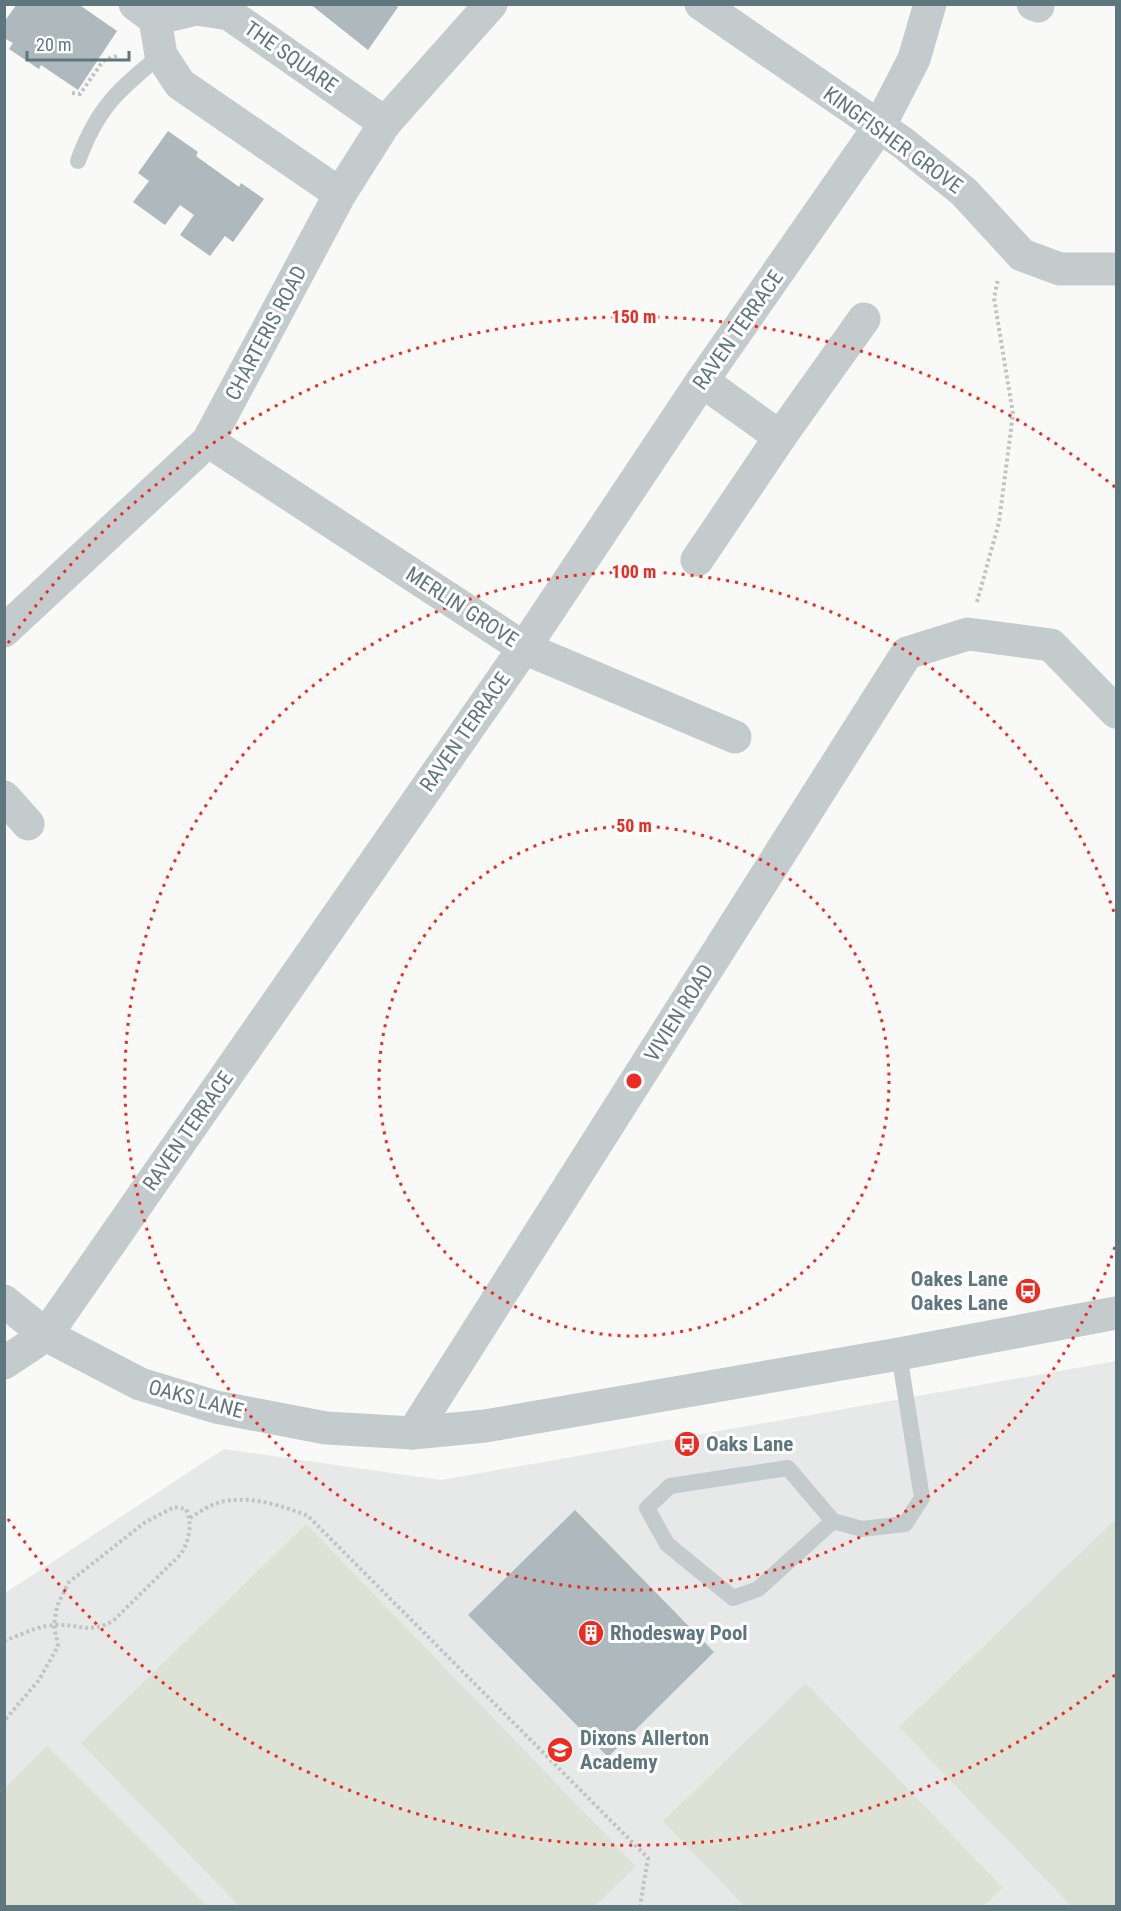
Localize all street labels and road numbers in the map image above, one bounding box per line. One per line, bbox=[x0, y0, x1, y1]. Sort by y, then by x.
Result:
street label: THE SQUARE bbox=[240, 16, 342, 98]
street label: KINGFISHER GROVE bbox=[819, 82, 967, 198]
street label: CHARTERIS ROAD bbox=[221, 262, 311, 404]
street label: RAVEN TERRACE bbox=[688, 266, 788, 394]
street label: MERLIN GROVE bbox=[402, 562, 522, 652]
street label: RAVEN TERRACE bbox=[415, 668, 515, 796]
street label: VIVIEN ROAD bbox=[640, 960, 718, 1066]
street label: RAVEN TERRACE bbox=[138, 1067, 238, 1195]
street label: OAKS LANE bbox=[146, 1375, 246, 1423]

